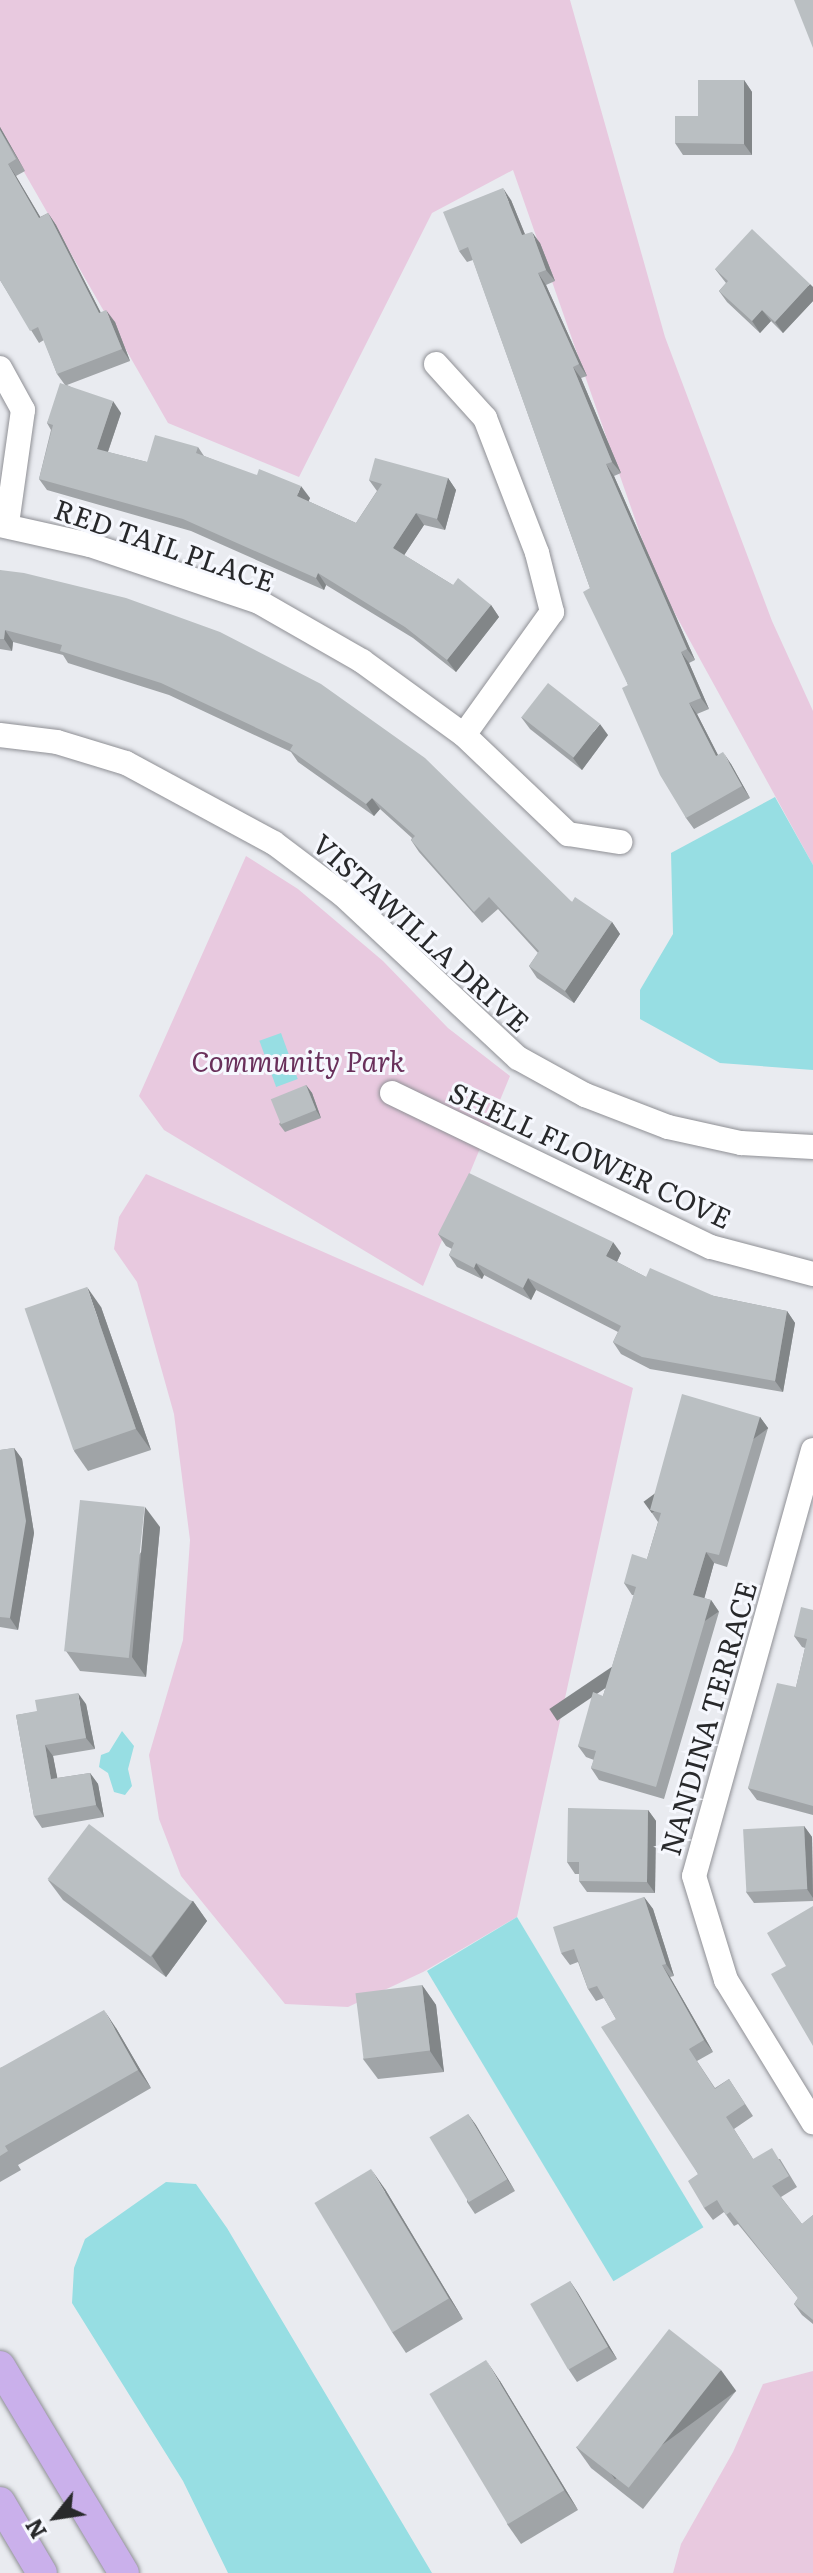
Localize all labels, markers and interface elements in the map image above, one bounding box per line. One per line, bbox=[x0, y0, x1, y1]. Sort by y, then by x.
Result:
street label: RED TAIL PLACE bbox=[51, 491, 279, 597]
street label: VISTAWILLA DRIVE bbox=[307, 826, 537, 1038]
park label: Community Park bbox=[191, 1043, 405, 1077]
street label: SHELL FLOWER COVE bbox=[445, 1074, 737, 1234]
street label: NANDINA TERRACE bbox=[652, 1577, 762, 1859]
north arrow bbox=[16, 2477, 96, 2557]
text: N bbox=[16, 2513, 54, 2545]

